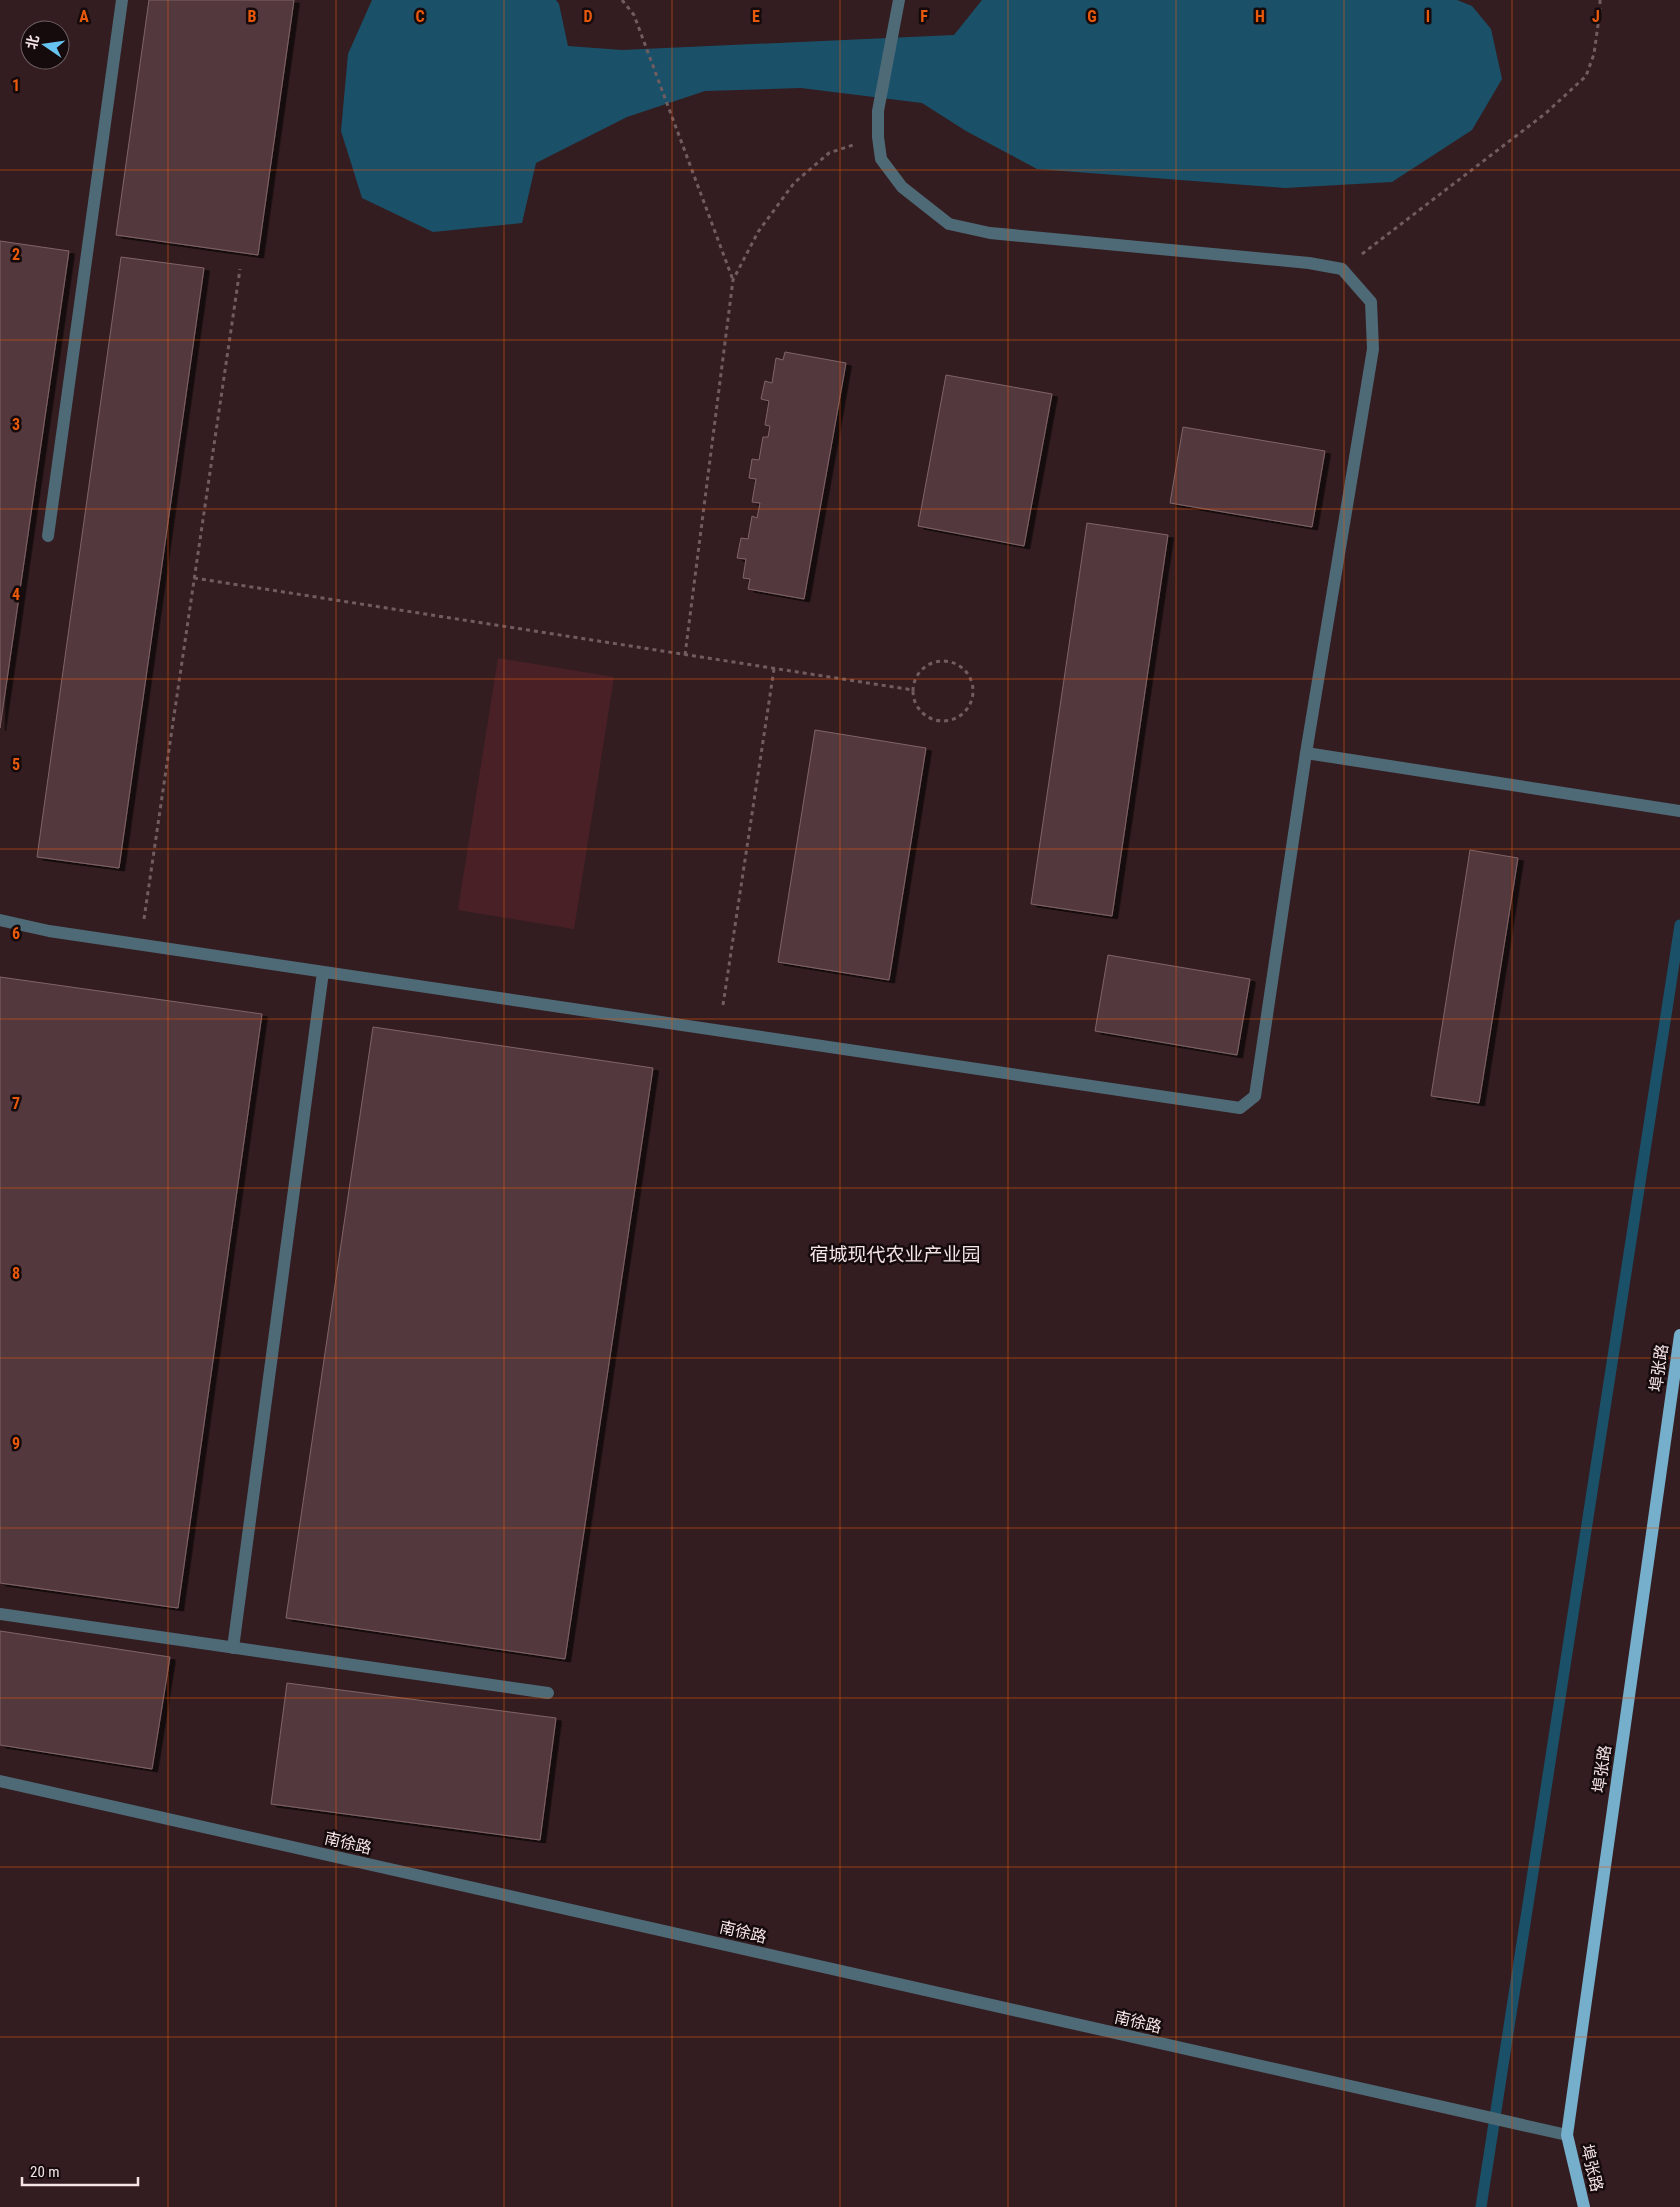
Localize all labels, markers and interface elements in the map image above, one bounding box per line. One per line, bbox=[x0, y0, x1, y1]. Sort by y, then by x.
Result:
text: A bbox=[79, 7, 89, 26]
text: B bbox=[248, 7, 257, 26]
text: C bbox=[415, 7, 425, 26]
text: D bbox=[583, 7, 593, 26]
text: E bbox=[752, 7, 760, 26]
text: F bbox=[920, 7, 928, 26]
text: G bbox=[1087, 7, 1097, 26]
text: H bbox=[1255, 7, 1265, 26]
text: I bbox=[1426, 7, 1430, 26]
text: J bbox=[1592, 7, 1600, 26]
north arrow bbox=[20, 20, 70, 70]
text: 北 bbox=[23, 33, 42, 51]
text: 1 bbox=[12, 76, 20, 95]
text: 2 bbox=[12, 245, 20, 264]
text: 3 bbox=[12, 415, 20, 434]
text: 4 bbox=[12, 585, 20, 604]
text: 5 bbox=[12, 755, 20, 774]
text: 6 bbox=[12, 924, 20, 943]
text: 7 bbox=[12, 1094, 20, 1113]
district label: 宿城现代农业产业园 bbox=[809, 1243, 981, 1266]
text: 8 bbox=[12, 1264, 20, 1283]
street label: 埠张路 bbox=[1646, 1343, 1672, 1393]
text: 9 bbox=[12, 1434, 20, 1453]
street label: 埠张路 bbox=[1589, 1744, 1615, 1794]
street label: 南徐路 bbox=[322, 1828, 374, 1858]
street label: 南徐路 bbox=[717, 1917, 769, 1947]
street label: 南徐路 bbox=[1112, 2007, 1164, 2037]
street label: 埠张路 bbox=[1577, 2142, 1607, 2194]
scale bar bbox=[22, 2154, 139, 2186]
text: 20 m bbox=[30, 2163, 60, 2181]

